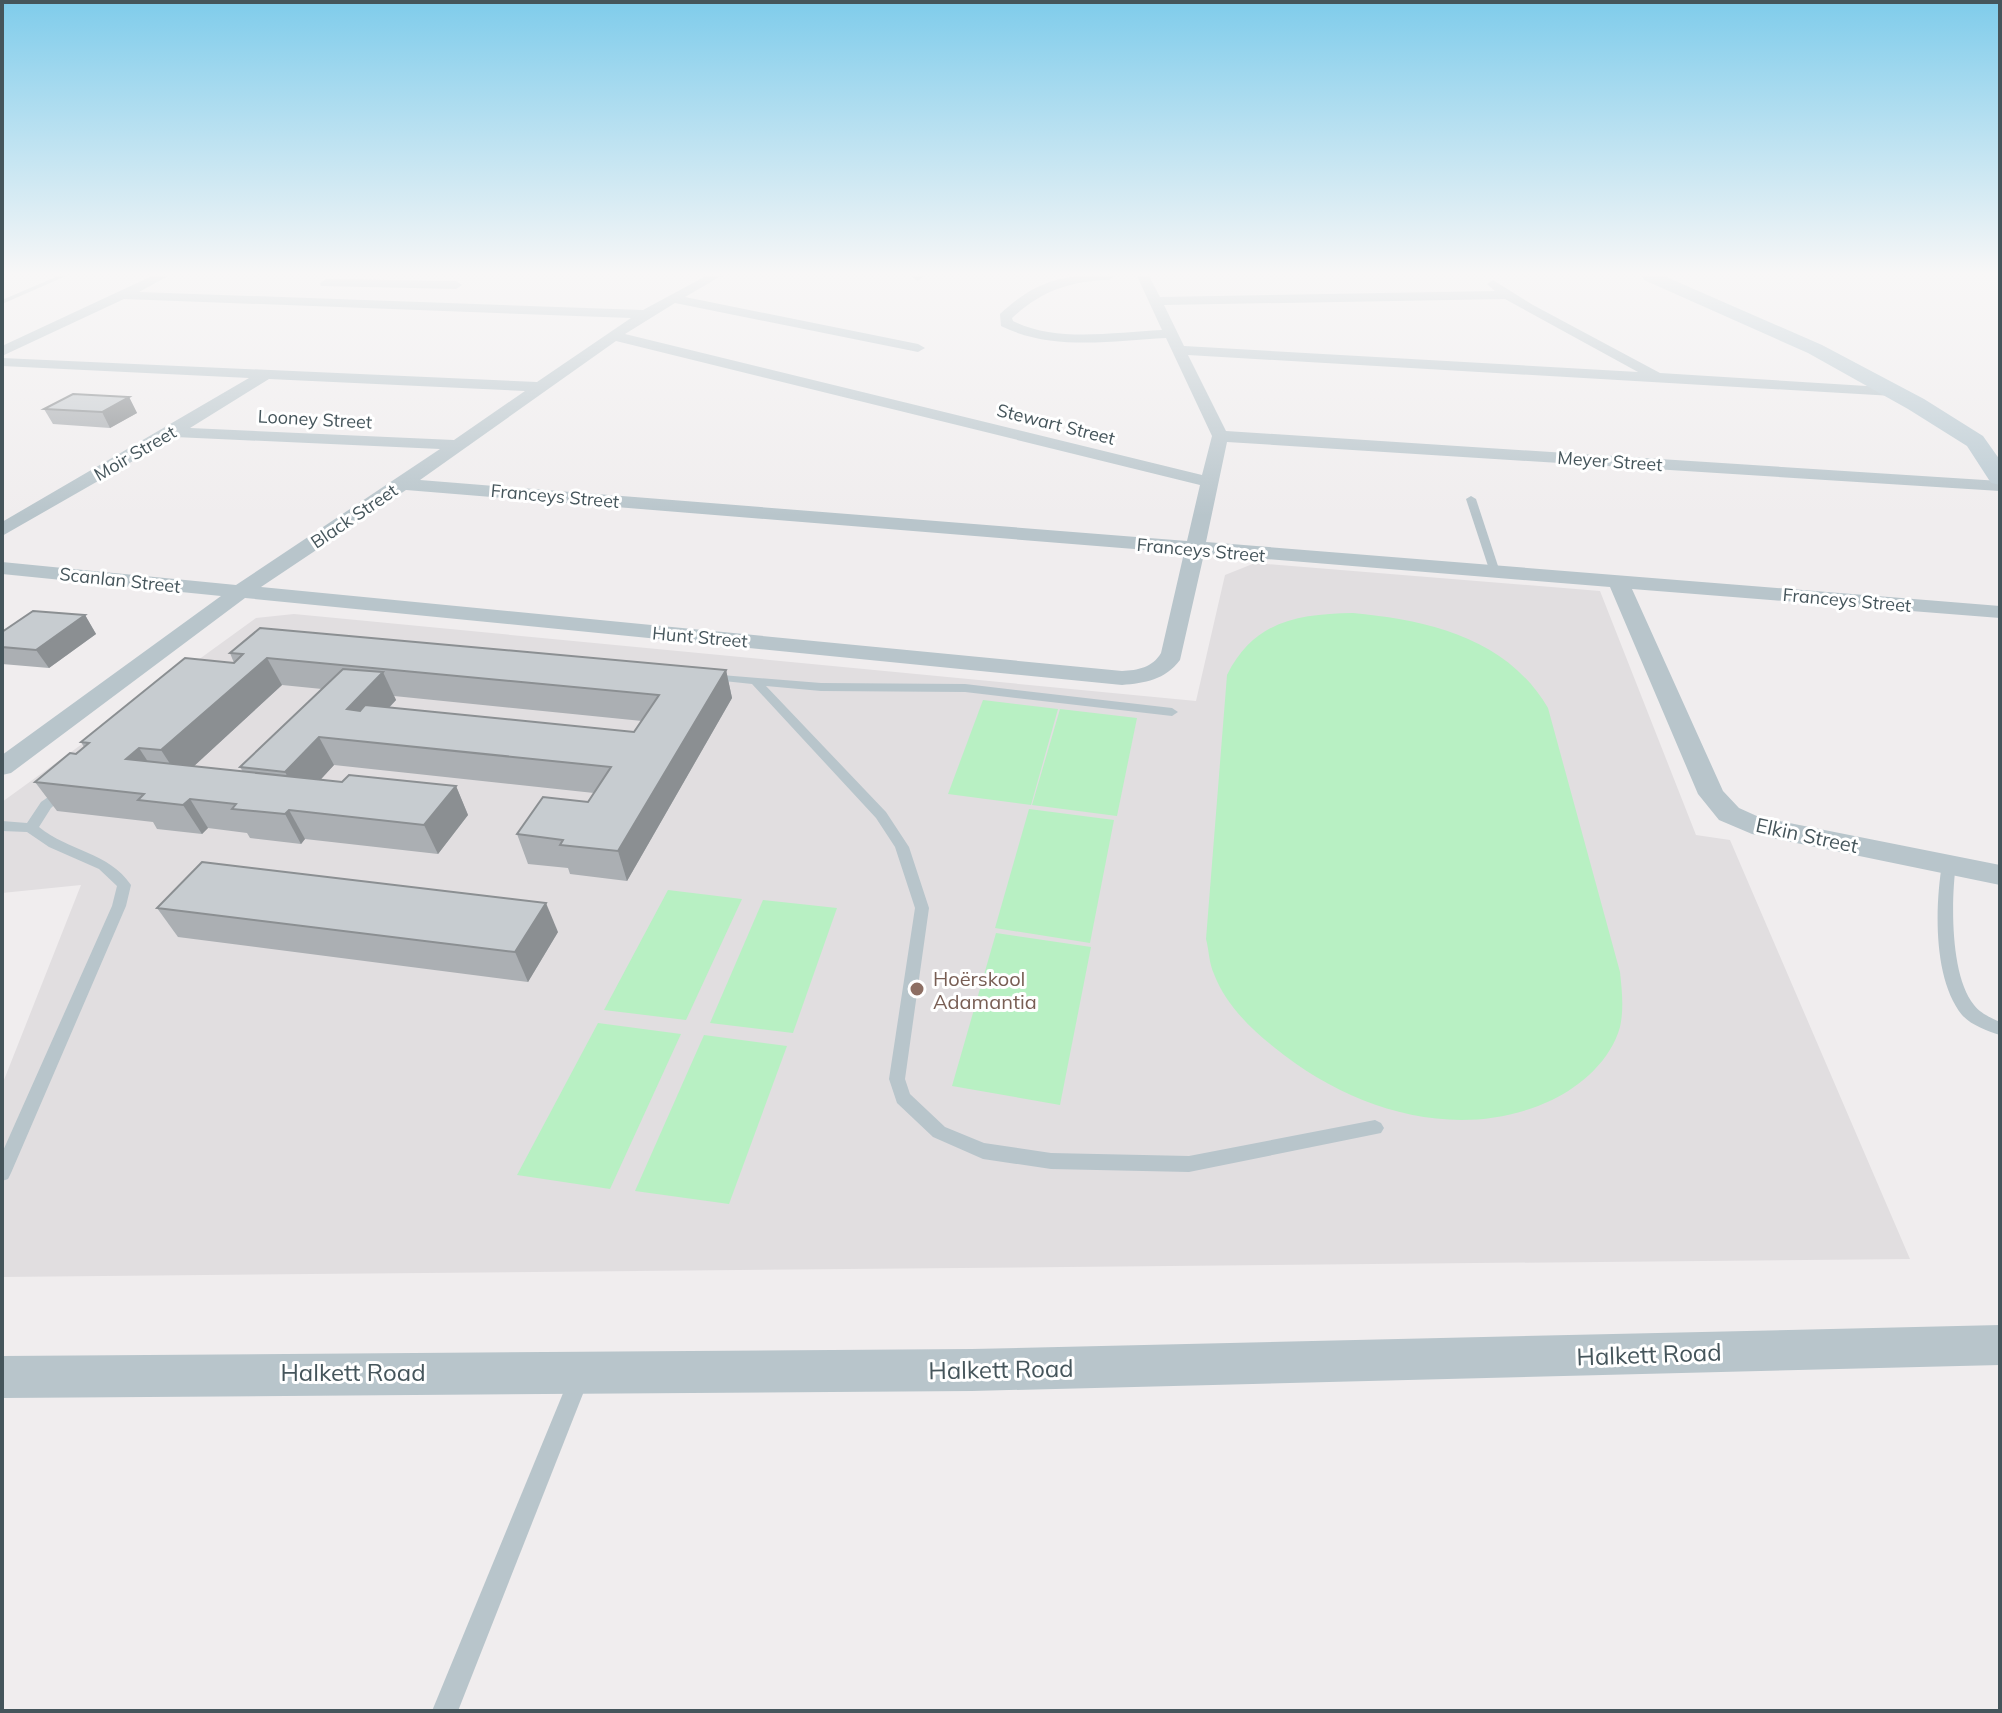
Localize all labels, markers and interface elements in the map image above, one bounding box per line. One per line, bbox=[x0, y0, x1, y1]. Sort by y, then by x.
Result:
street label: Stewart Street bbox=[994, 398, 1118, 450]
street label: Looney Street bbox=[257, 405, 373, 433]
street label: Moir Street bbox=[90, 420, 180, 486]
street label: Meyer Street bbox=[1557, 446, 1663, 476]
street label: Black Street bbox=[306, 479, 402, 553]
street label: Franceys Street bbox=[490, 479, 620, 513]
street label: Franceys Street bbox=[1136, 533, 1266, 567]
street label: Scanlan Street bbox=[58, 562, 182, 598]
street label: Franceys Street bbox=[1782, 583, 1912, 617]
street label: Hunt Street bbox=[651, 621, 749, 653]
street label: Elkin Street bbox=[1754, 812, 1860, 858]
place label: Hoërskool Adamantia bbox=[933, 966, 1037, 1014]
marker: Hoërskool Adamantia bbox=[908, 980, 926, 998]
street label: Halkett Road bbox=[1576, 1336, 1722, 1372]
street label: Halkett Road bbox=[928, 1353, 1074, 1385]
street label: Halkett Road bbox=[280, 1357, 426, 1387]

